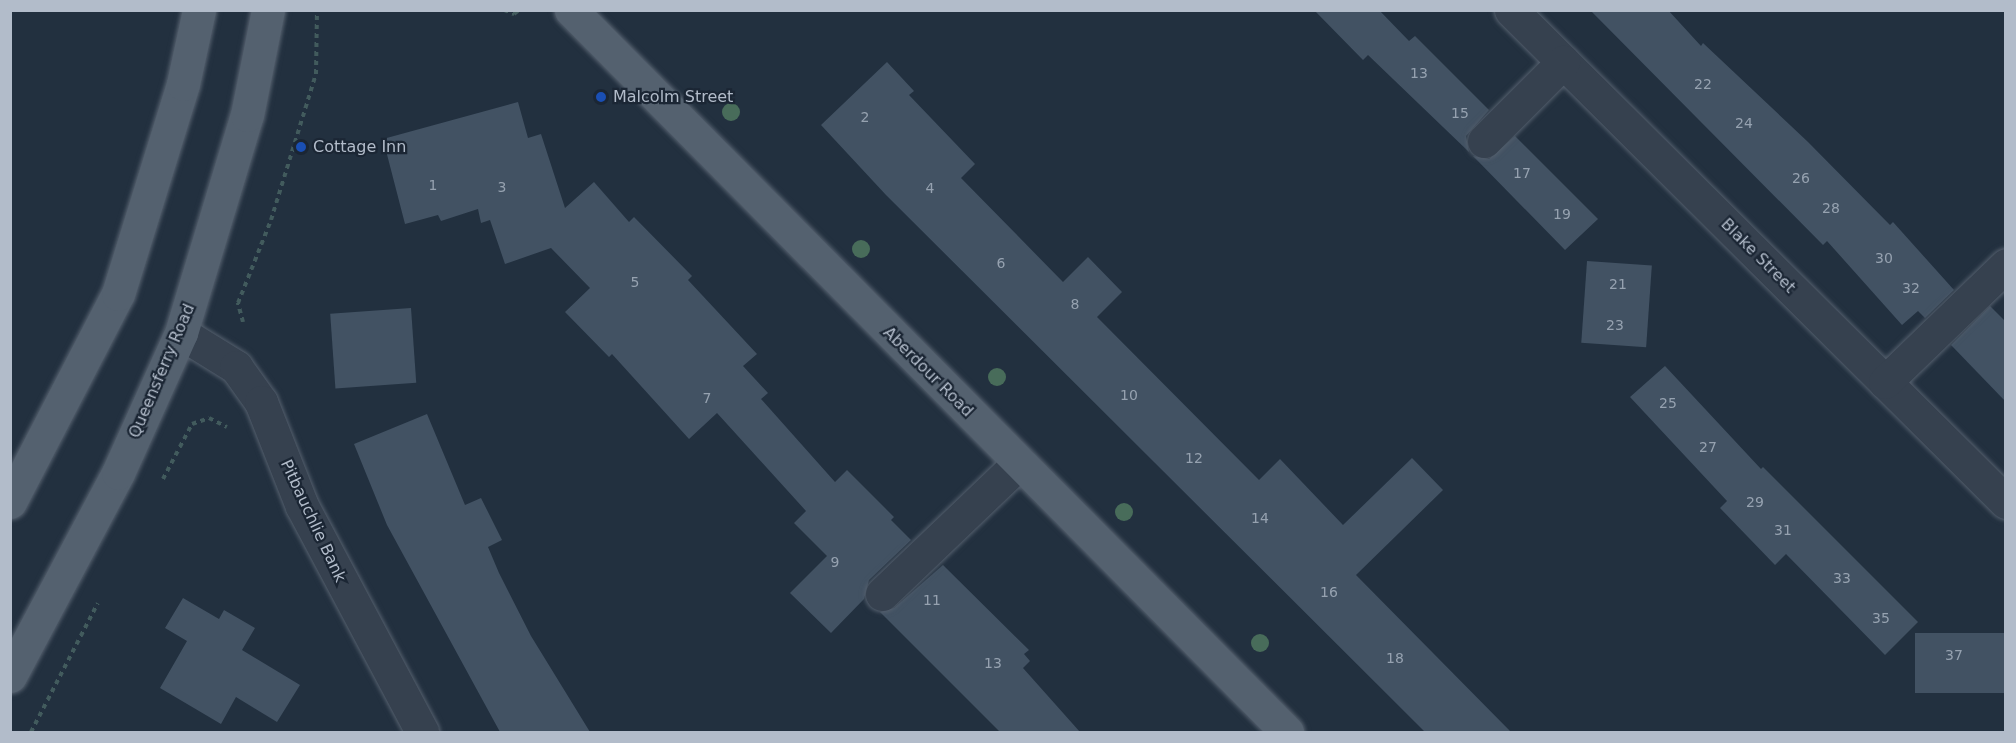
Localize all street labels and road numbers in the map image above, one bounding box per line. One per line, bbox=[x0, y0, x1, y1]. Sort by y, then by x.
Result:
street label: Blake Street bbox=[1717, 215, 1799, 297]
street label: Queensferry Road bbox=[125, 301, 199, 441]
street label: Aberdour Road bbox=[879, 323, 977, 421]
street label: Pitbauchlie Bank bbox=[276, 457, 350, 585]

